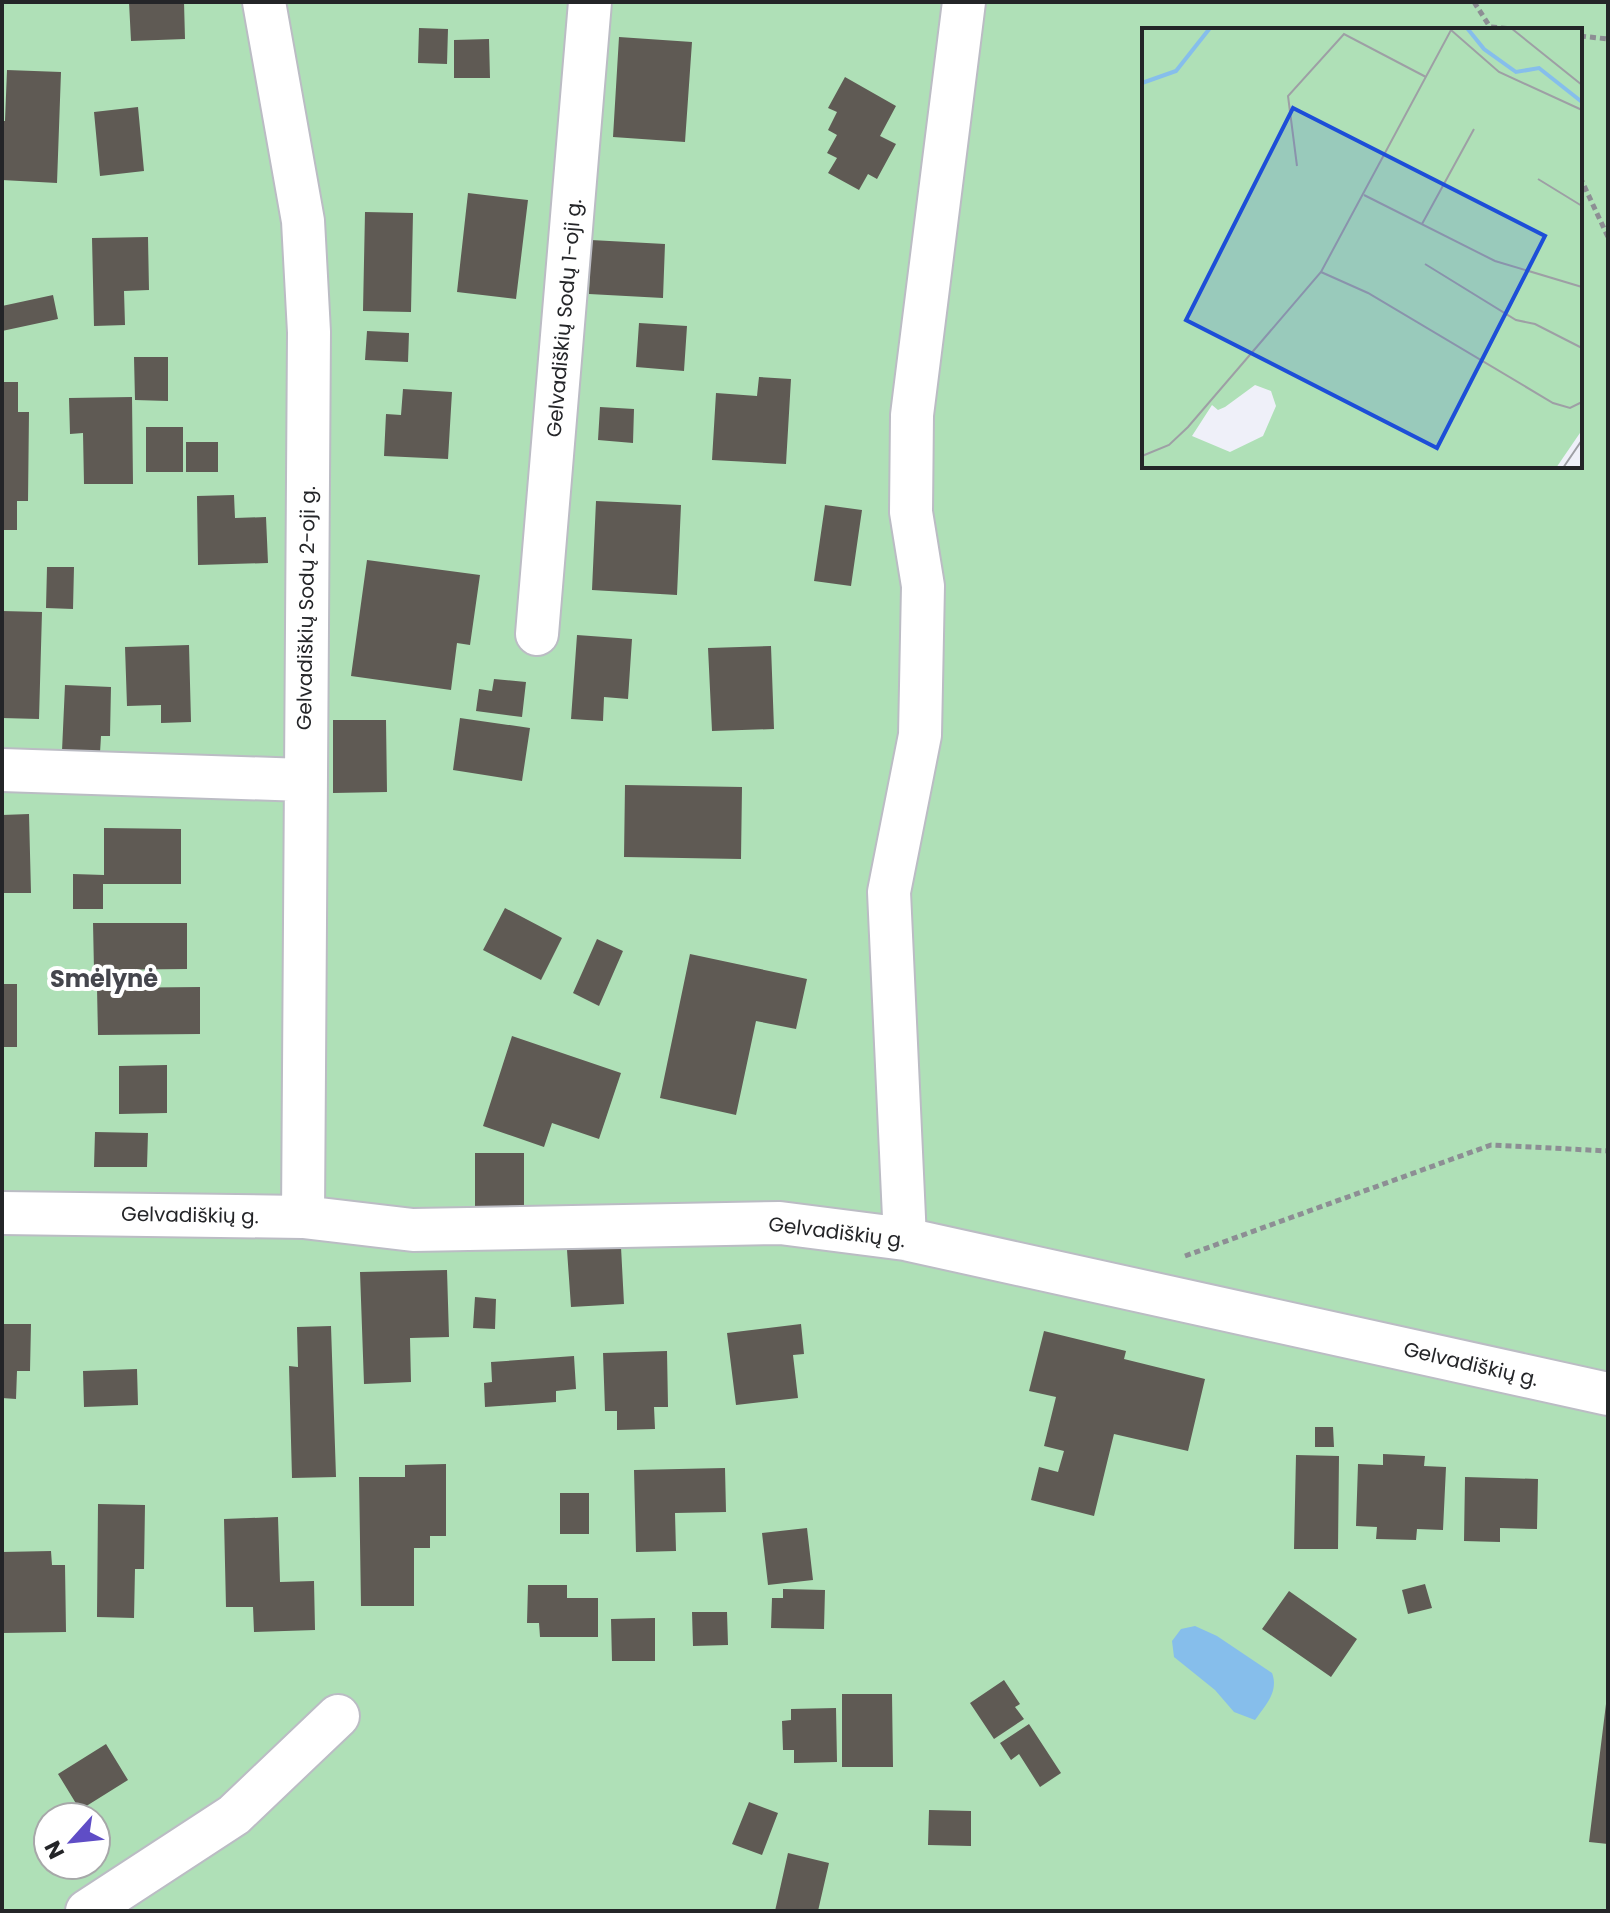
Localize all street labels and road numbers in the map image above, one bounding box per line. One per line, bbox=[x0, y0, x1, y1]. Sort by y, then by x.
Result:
street label: Gelvadiškių Sodų 1-oji g. bbox=[540, 198, 588, 438]
street label: Gelvadiškių Sodų 2-oji g. bbox=[290, 486, 322, 730]
street label: Gelvadiškių g. bbox=[121, 1200, 259, 1230]
street label: Gelvadiškių g. bbox=[767, 1210, 907, 1254]
street label: Gelvadiškių g. bbox=[1401, 1335, 1541, 1393]

